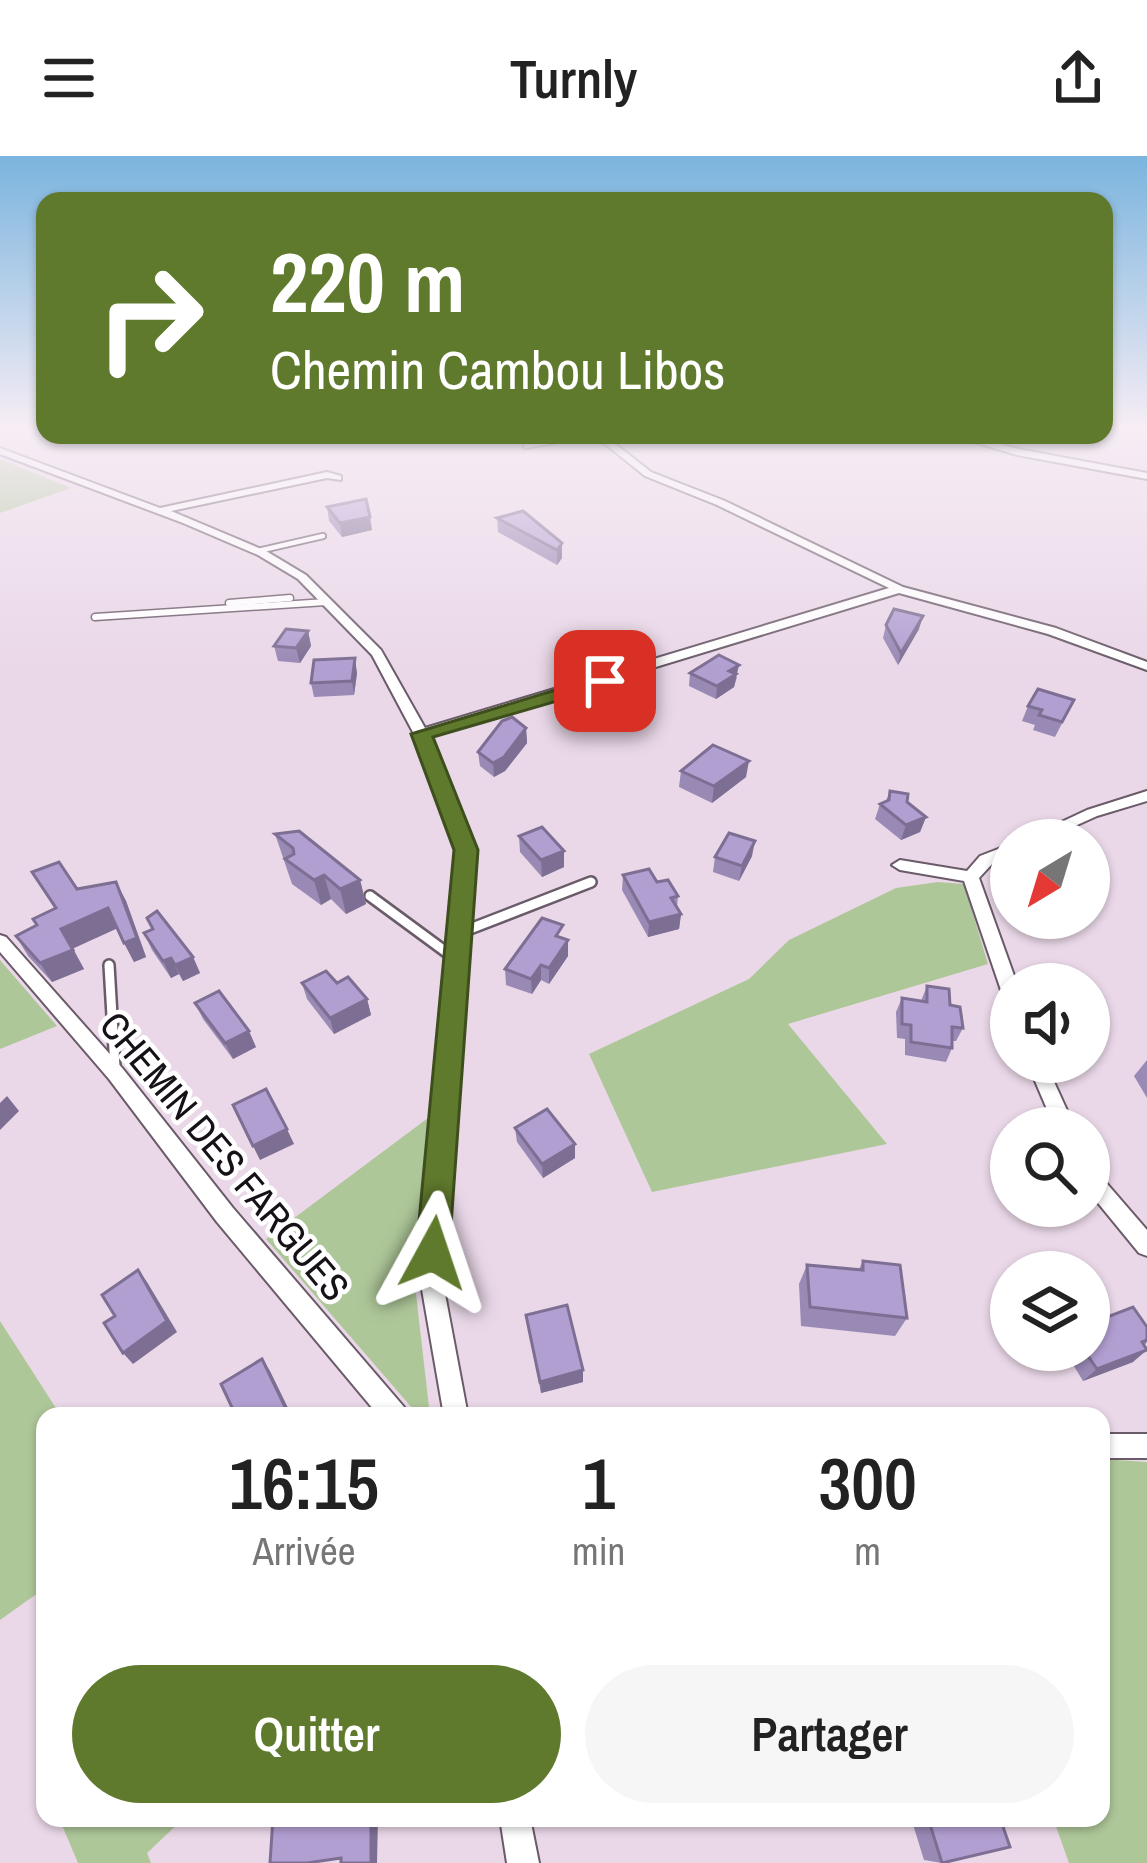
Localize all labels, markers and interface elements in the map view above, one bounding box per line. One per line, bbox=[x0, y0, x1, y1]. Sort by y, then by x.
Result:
text: Turnly bbox=[510, 42, 637, 115]
icon: menu bbox=[36, 45, 102, 111]
icon: share bbox=[1045, 45, 1111, 111]
text: 220 m bbox=[270, 225, 465, 338]
icon: right bbox=[72, 240, 228, 396]
text: Chemin Cambou Libos bbox=[270, 333, 725, 406]
pin bbox=[554, 630, 656, 732]
icon: arrive bbox=[572, 648, 638, 714]
north arrow bbox=[990, 819, 1110, 939]
map controls bbox=[990, 819, 1110, 1371]
button: sound bbox=[990, 963, 1110, 1083]
street label: CHEMIN DES FARGUES bbox=[89, 1000, 361, 1312]
button: search bbox=[990, 1107, 1110, 1227]
position arrow bbox=[370, 1190, 496, 1316]
button: layers bbox=[990, 1251, 1110, 1371]
text: 16:15 bbox=[229, 1434, 379, 1531]
text: 1 bbox=[582, 1434, 615, 1531]
text: 300 bbox=[818, 1434, 917, 1531]
text: Arrivée bbox=[252, 1525, 356, 1577]
text: min bbox=[572, 1525, 625, 1577]
text: m bbox=[854, 1525, 881, 1577]
button: Quitter bbox=[72, 1665, 561, 1803]
button: Partager bbox=[585, 1665, 1074, 1803]

